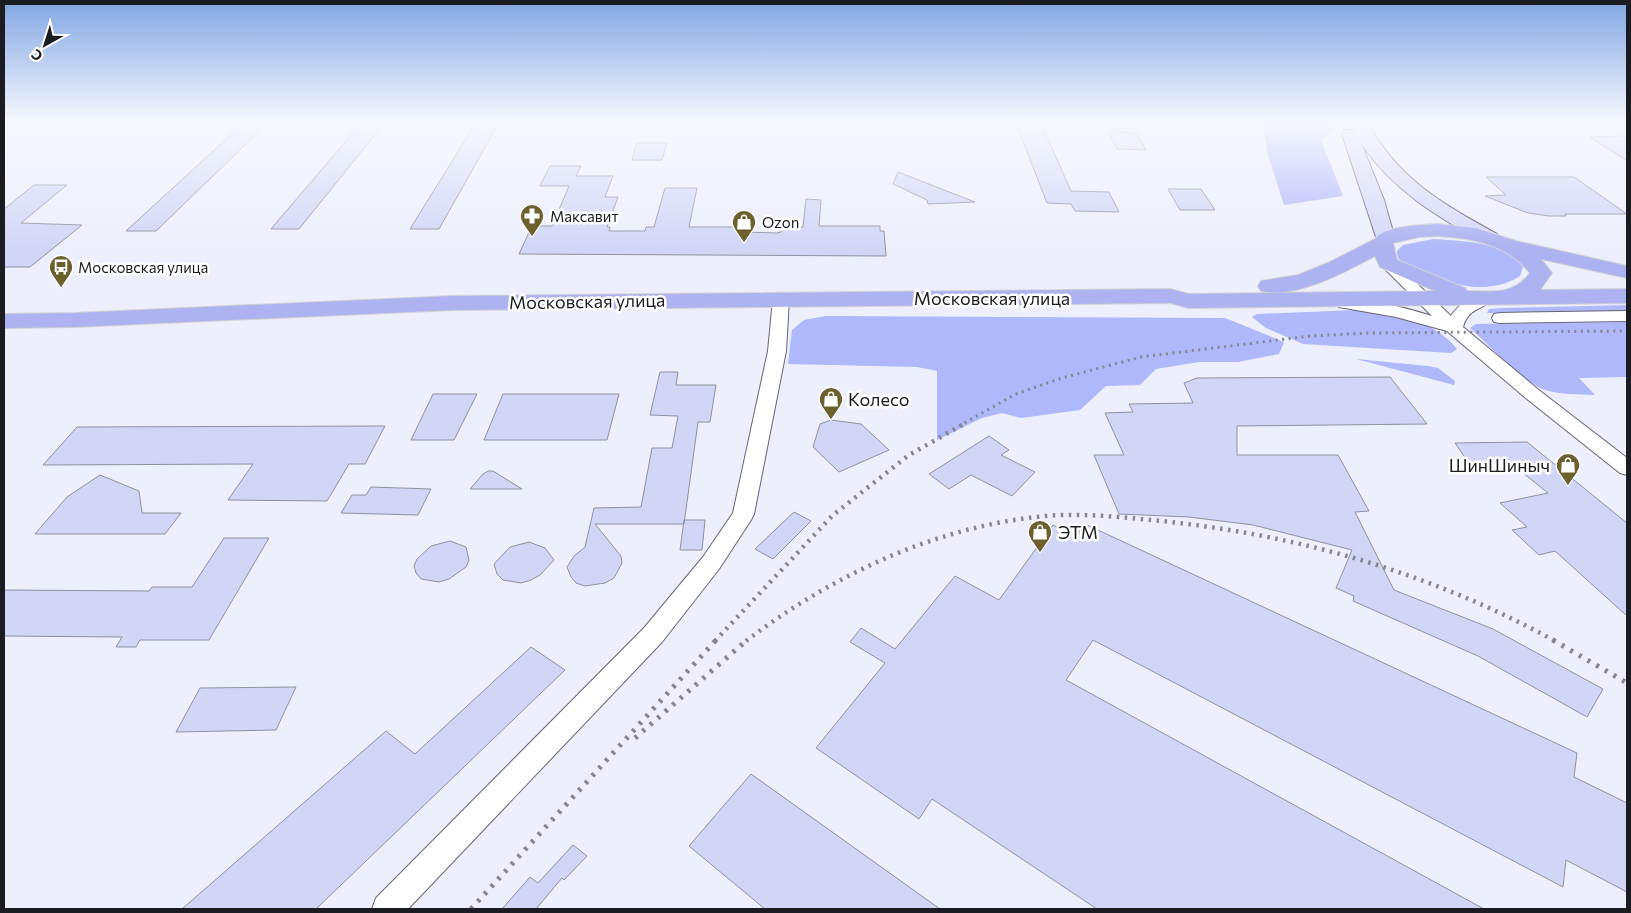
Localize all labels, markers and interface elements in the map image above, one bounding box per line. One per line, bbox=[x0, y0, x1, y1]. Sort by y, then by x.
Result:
north arrow bbox=[20, 20, 70, 70]
text: С bbox=[27, 46, 46, 65]
pharmacy icon: Максавит bbox=[519, 203, 545, 237]
place label: Максавит bbox=[550, 207, 619, 225]
shop icon: Ozon bbox=[731, 209, 757, 243]
place label: Ozon bbox=[762, 213, 799, 231]
bus stop icon: Московская улица bbox=[48, 254, 74, 288]
place label: Московская улица bbox=[78, 258, 208, 276]
street label: Московская улица bbox=[914, 287, 1070, 309]
street label: Московская улица bbox=[509, 289, 665, 313]
shop icon: Колесо bbox=[818, 386, 844, 420]
place label: Колесо bbox=[848, 388, 910, 410]
shop icon: ШинШиныч bbox=[1555, 452, 1581, 486]
place label: ШинШиныч bbox=[1449, 454, 1550, 476]
shop icon: ЭТМ bbox=[1027, 519, 1053, 553]
place label: ЭТМ bbox=[1058, 521, 1098, 543]

